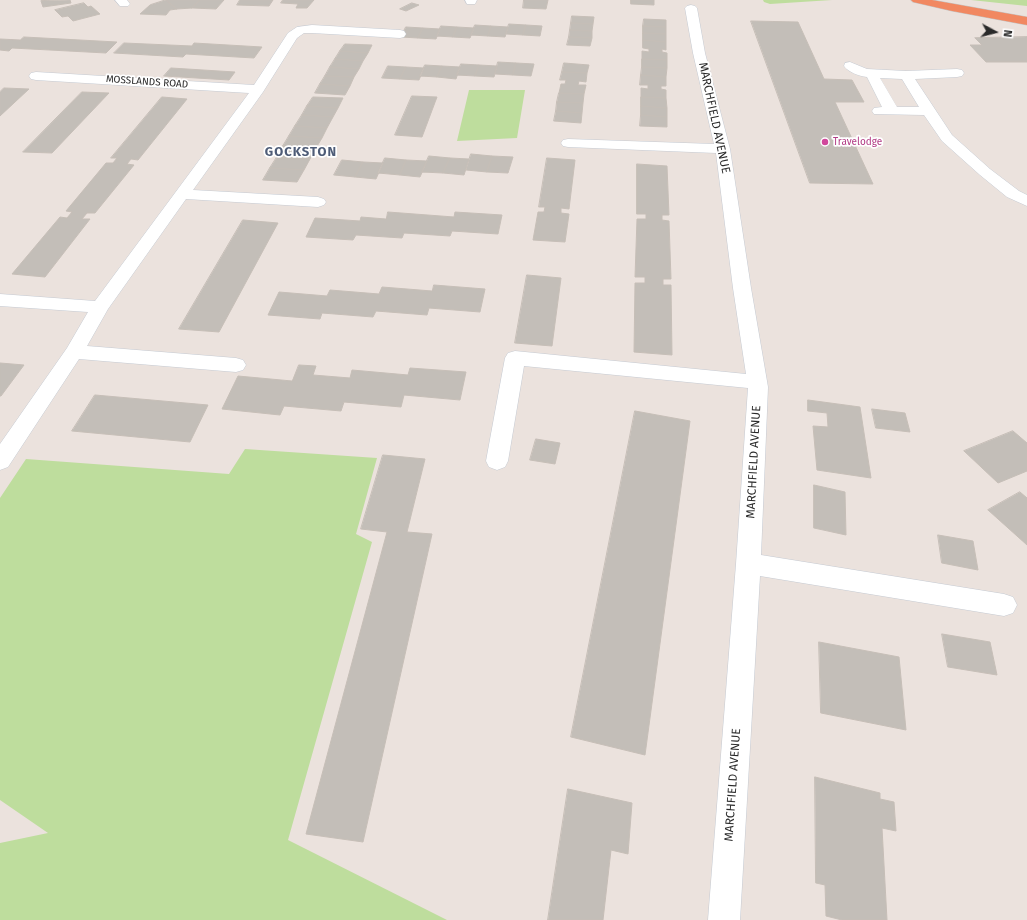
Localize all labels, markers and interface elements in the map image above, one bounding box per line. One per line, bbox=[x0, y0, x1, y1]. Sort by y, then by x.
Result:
north arrow bbox=[975, 12, 1015, 52]
text: N bbox=[1001, 29, 1014, 38]
street label: MARCHFIELD AVENUE bbox=[695, 61, 733, 175]
street label: MOSSLANDS ROAD bbox=[105, 73, 189, 91]
place label: Travelodge bbox=[833, 136, 882, 148]
marker: Travelodge bbox=[820, 137, 830, 147]
district label: GOCKSTON bbox=[265, 144, 337, 160]
street label: MARCHFIELD AVENUE bbox=[744, 405, 764, 519]
street label: MARCHFIELD AVENUE bbox=[722, 728, 744, 842]

